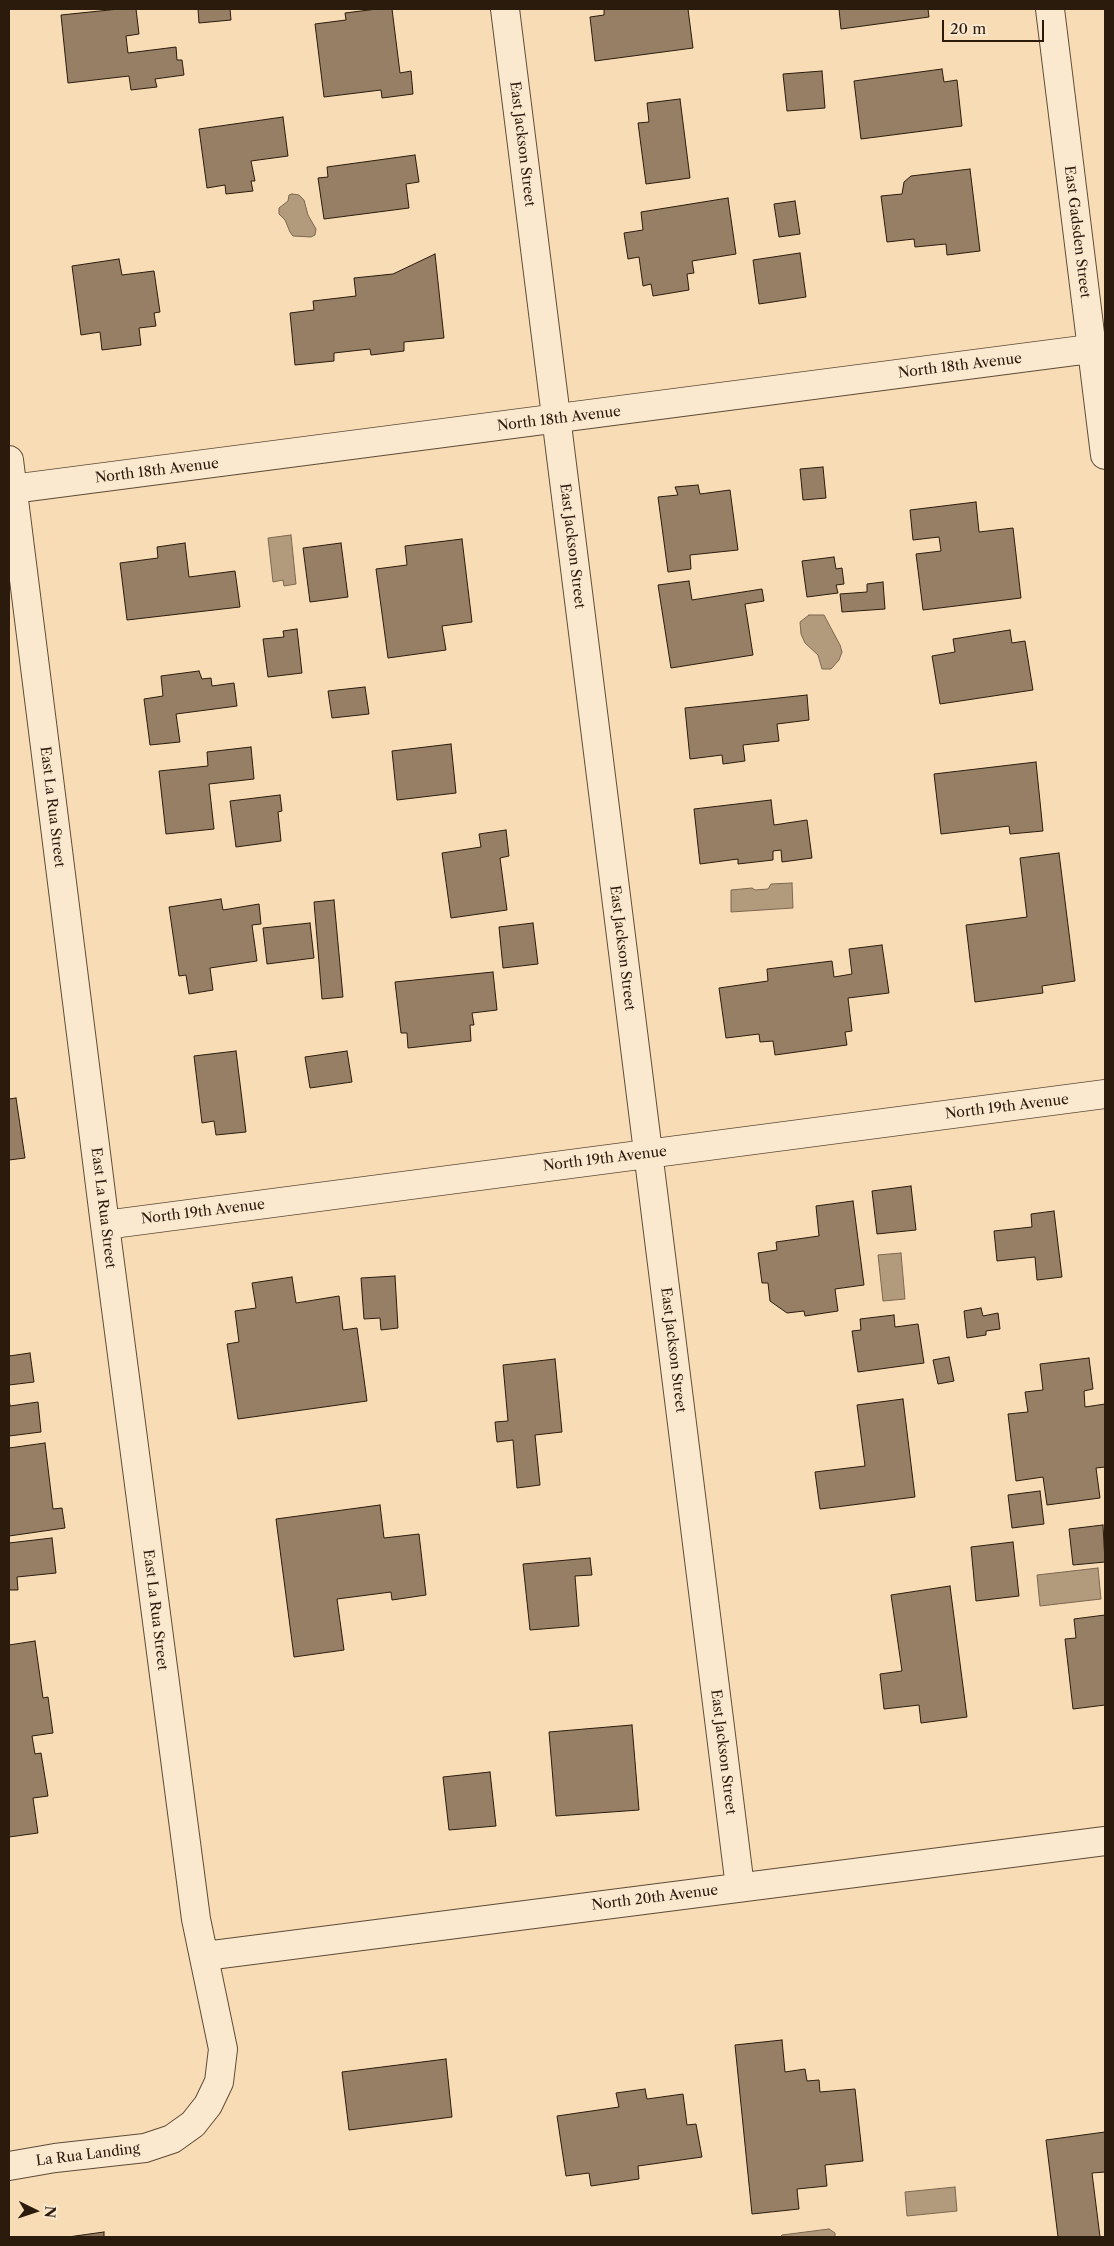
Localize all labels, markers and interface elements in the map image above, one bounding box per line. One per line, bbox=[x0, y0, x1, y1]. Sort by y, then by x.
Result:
scale bar bbox=[944, 10, 1046, 42]
text: 20 m bbox=[950, 19, 986, 38]
street label: East Jackson Street bbox=[506, 80, 538, 208]
street label: East Gadsden Street bbox=[1061, 165, 1093, 299]
street label: North 18th Avenue bbox=[897, 350, 1023, 382]
street label: North 18th Avenue bbox=[496, 403, 622, 435]
street label: North 18th Avenue bbox=[94, 455, 220, 487]
street label: East Jackson Street bbox=[556, 482, 588, 610]
street label: East La Rua Street bbox=[36, 746, 68, 868]
street label: East Jackson Street bbox=[606, 884, 638, 1012]
street label: North 19th Avenue bbox=[944, 1091, 1070, 1123]
street label: North 19th Avenue bbox=[542, 1143, 668, 1175]
street label: East La Rua Street bbox=[87, 1147, 119, 1269]
street label: North 19th Avenue bbox=[140, 1196, 266, 1228]
street label: East Jackson Street bbox=[657, 1286, 689, 1414]
street label: East La Rua Street bbox=[139, 1549, 171, 1671]
street label: East Jackson Street bbox=[707, 1688, 739, 1816]
street label: North 20th Avenue bbox=[591, 1882, 719, 1914]
street label: La Rua Landing bbox=[35, 2140, 141, 2170]
north arrow bbox=[10, 2186, 60, 2236]
text: N bbox=[41, 2205, 59, 2219]

